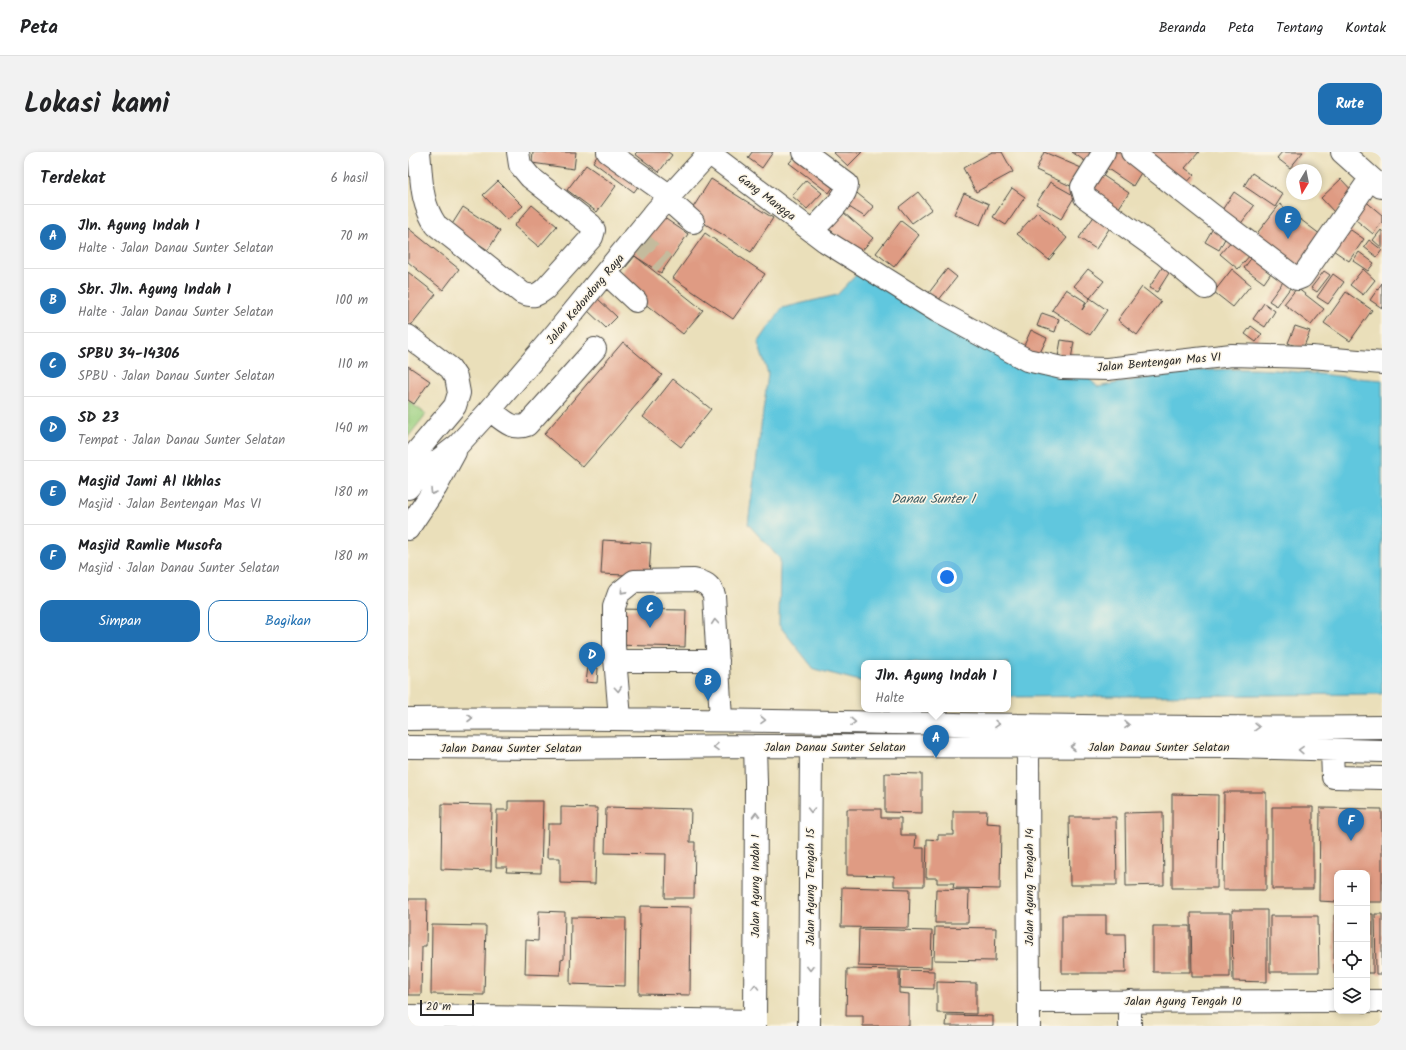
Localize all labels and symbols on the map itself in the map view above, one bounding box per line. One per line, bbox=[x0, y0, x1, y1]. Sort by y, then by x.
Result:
north arrow bbox=[1286, 164, 1322, 200]
street label: Gang Mangga bbox=[734, 169, 800, 226]
pin: E bbox=[1275, 206, 1301, 239]
street label: Jalan Kedondong Raya bbox=[542, 249, 629, 349]
street label: Jalan Bentengan Mas VI bbox=[1096, 348, 1222, 377]
one-way arrow bbox=[430, 488, 438, 495]
water label: Danau Sunter 1 bbox=[891, 489, 977, 510]
your location bbox=[937, 567, 957, 587]
one-way arrow bbox=[620, 586, 627, 594]
pin: C bbox=[637, 595, 663, 628]
one-way arrow bbox=[710, 619, 719, 625]
pin: D bbox=[579, 642, 605, 675]
pin: B bbox=[695, 668, 721, 701]
one-way arrow bbox=[613, 686, 622, 692]
one-way arrow bbox=[467, 714, 473, 722]
one-way arrow bbox=[760, 716, 766, 724]
one-way arrow bbox=[850, 718, 856, 726]
one-way arrow bbox=[994, 720, 1000, 728]
one-way arrow bbox=[1124, 721, 1130, 729]
one-way arrow bbox=[1254, 723, 1260, 731]
pin: A bbox=[923, 725, 949, 758]
street label: Jalan Danau Sunter Selatan bbox=[764, 738, 906, 757]
street label: Jalan Danau Sunter Selatan bbox=[1088, 738, 1230, 757]
street label: Jalan Danau Sunter Selatan bbox=[440, 739, 582, 758]
one-way arrow bbox=[713, 743, 719, 751]
one-way arrow bbox=[1070, 743, 1076, 751]
one-way arrow bbox=[1298, 745, 1304, 754]
one-way arrow bbox=[807, 807, 815, 813]
pin: F bbox=[1338, 808, 1364, 841]
one-way arrow bbox=[752, 812, 760, 818]
street label: Jalan Agung Tengah 15 bbox=[801, 827, 820, 946]
street label: Jalan Agung Tengah 14 bbox=[1020, 828, 1039, 946]
street label: Jalan Agung Indah 1 bbox=[746, 834, 765, 938]
one-way arrow bbox=[806, 965, 814, 971]
one-way arrow bbox=[751, 984, 759, 990]
street label: Jalan Agung Tengah 10 bbox=[1124, 992, 1242, 1011]
scale bar bbox=[420, 998, 474, 1017]

